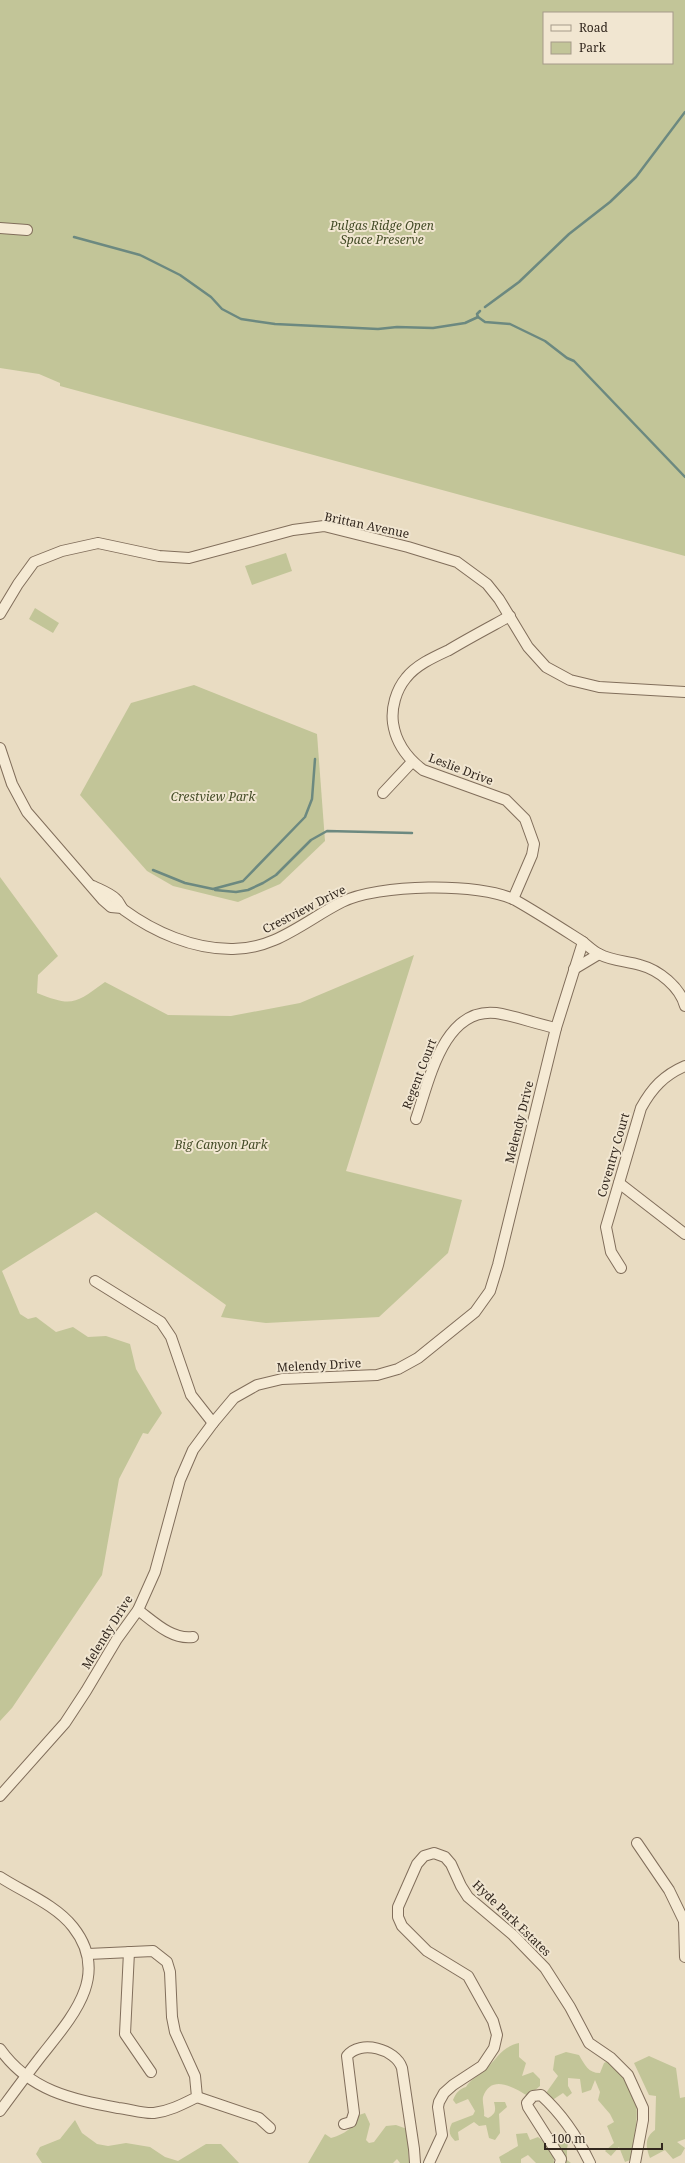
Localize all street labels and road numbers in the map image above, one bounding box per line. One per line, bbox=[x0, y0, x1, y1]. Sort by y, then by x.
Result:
street label: Brittan Avenue bbox=[323, 508, 411, 542]
street label: Leslie Drive bbox=[426, 749, 496, 789]
street label: Crestview Drive bbox=[259, 881, 349, 937]
street label: Regent Court bbox=[398, 1036, 440, 1112]
street label: Melendy Drive bbox=[501, 1079, 537, 1165]
street label: Coventry Court bbox=[593, 1111, 633, 1199]
street label: Melendy Drive bbox=[276, 1354, 362, 1376]
street label: Melendy Drive bbox=[77, 1592, 137, 1672]
street label: Hyde Park Estates bbox=[469, 1876, 555, 1960]

